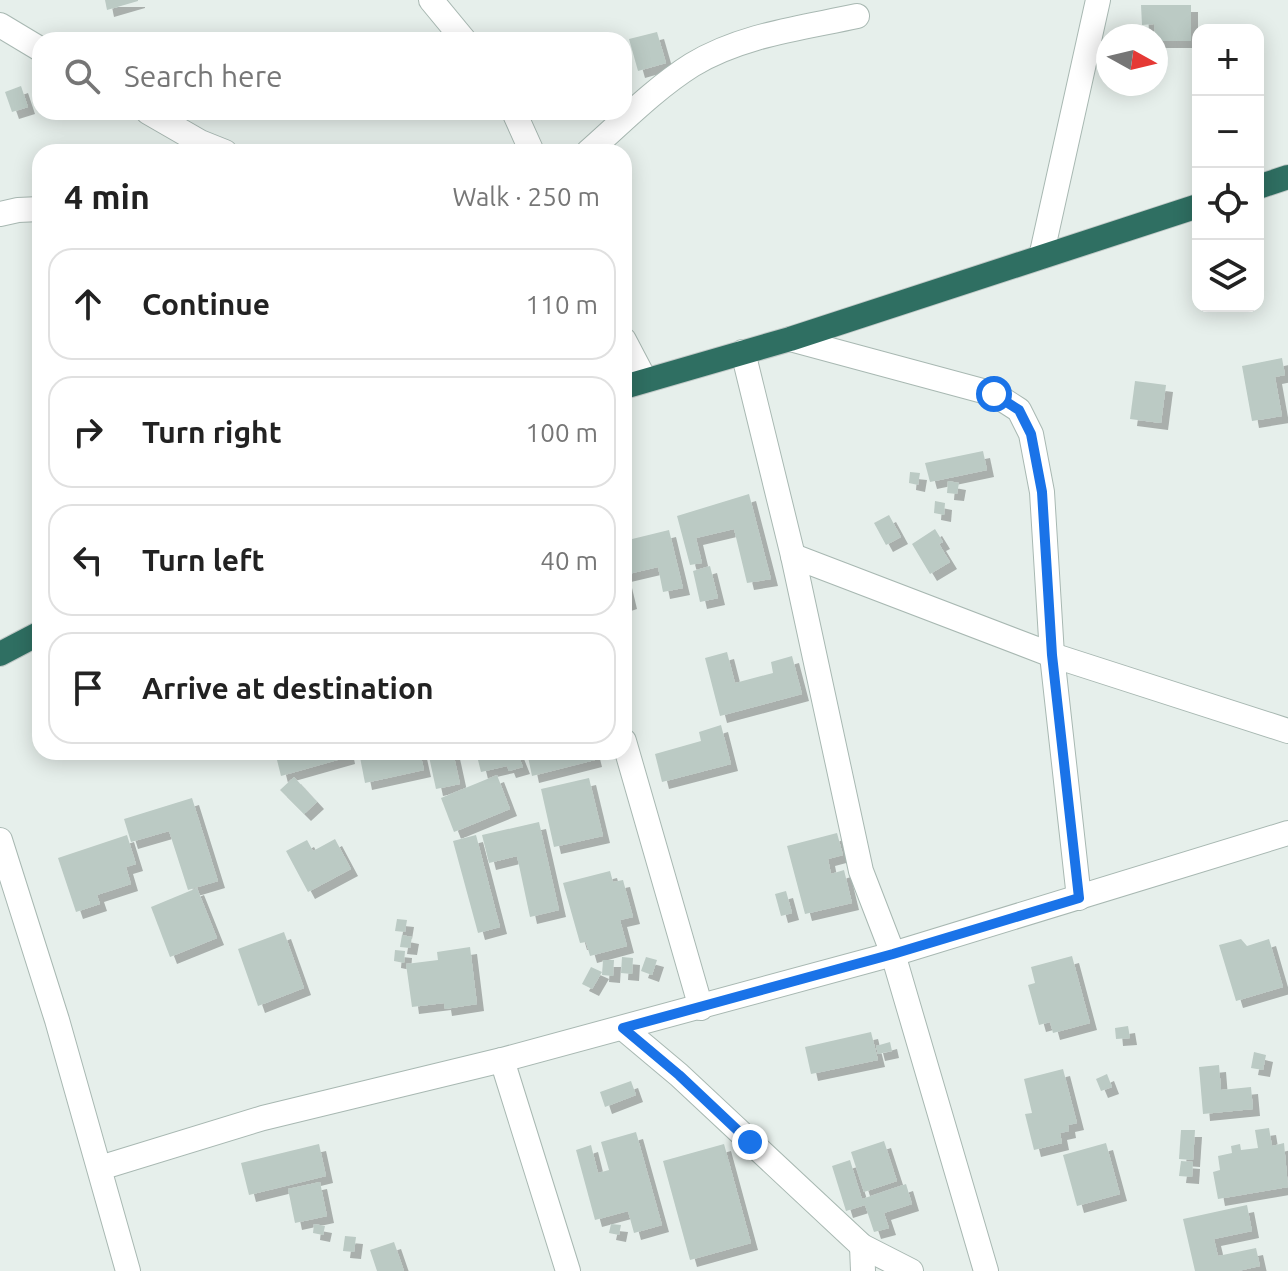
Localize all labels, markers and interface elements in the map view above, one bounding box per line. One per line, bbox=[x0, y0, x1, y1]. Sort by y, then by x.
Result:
north arrow bbox=[1096, 24, 1168, 96]
map controls bbox=[1192, 24, 1264, 312]
button: + bbox=[1192, 24, 1264, 96]
search box bbox=[32, 32, 632, 120]
icon: search bbox=[60, 54, 104, 98]
text: Search here bbox=[124, 59, 283, 93]
button: − bbox=[1192, 96, 1264, 168]
button: locate bbox=[1192, 168, 1264, 240]
text: 4 min bbox=[64, 177, 150, 215]
text: Walk · 250 m bbox=[452, 182, 600, 211]
button: layers bbox=[1192, 240, 1264, 312]
icon: ahead bbox=[66, 282, 110, 326]
text: Continue bbox=[142, 287, 270, 321]
text: 110 m bbox=[526, 290, 598, 319]
route start bbox=[976, 376, 1012, 412]
icon: right bbox=[66, 410, 110, 454]
text: Turn right bbox=[142, 415, 282, 449]
text: 100 m bbox=[526, 418, 598, 447]
icon: left bbox=[66, 538, 110, 582]
text: Turn left bbox=[142, 543, 264, 577]
text: 40 m bbox=[540, 546, 598, 575]
icon: arrive bbox=[66, 666, 110, 710]
text: Arrive at destination bbox=[142, 671, 434, 705]
route end bbox=[732, 1124, 768, 1160]

